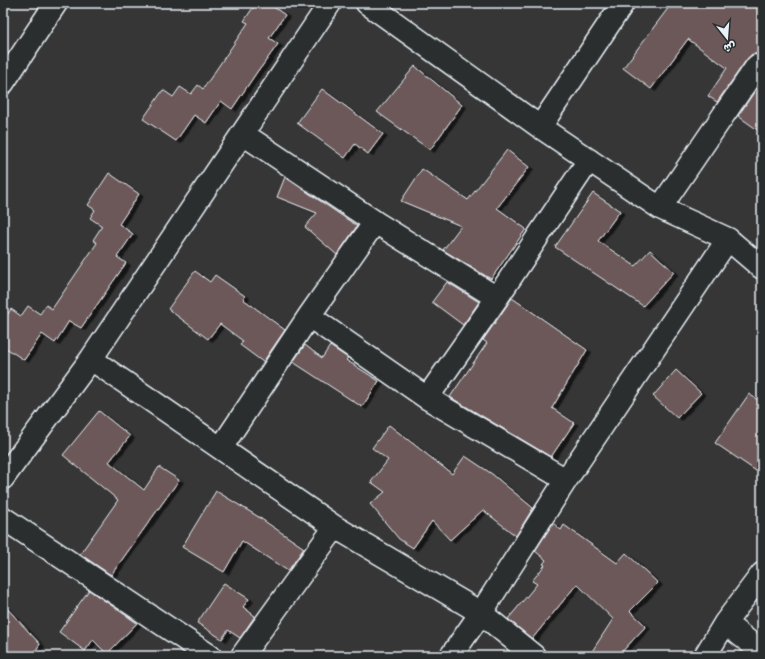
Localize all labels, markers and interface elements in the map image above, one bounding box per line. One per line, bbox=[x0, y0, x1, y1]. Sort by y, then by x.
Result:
north arrow bbox=[707, 18, 747, 58]
text: ش bbox=[722, 39, 737, 55]

